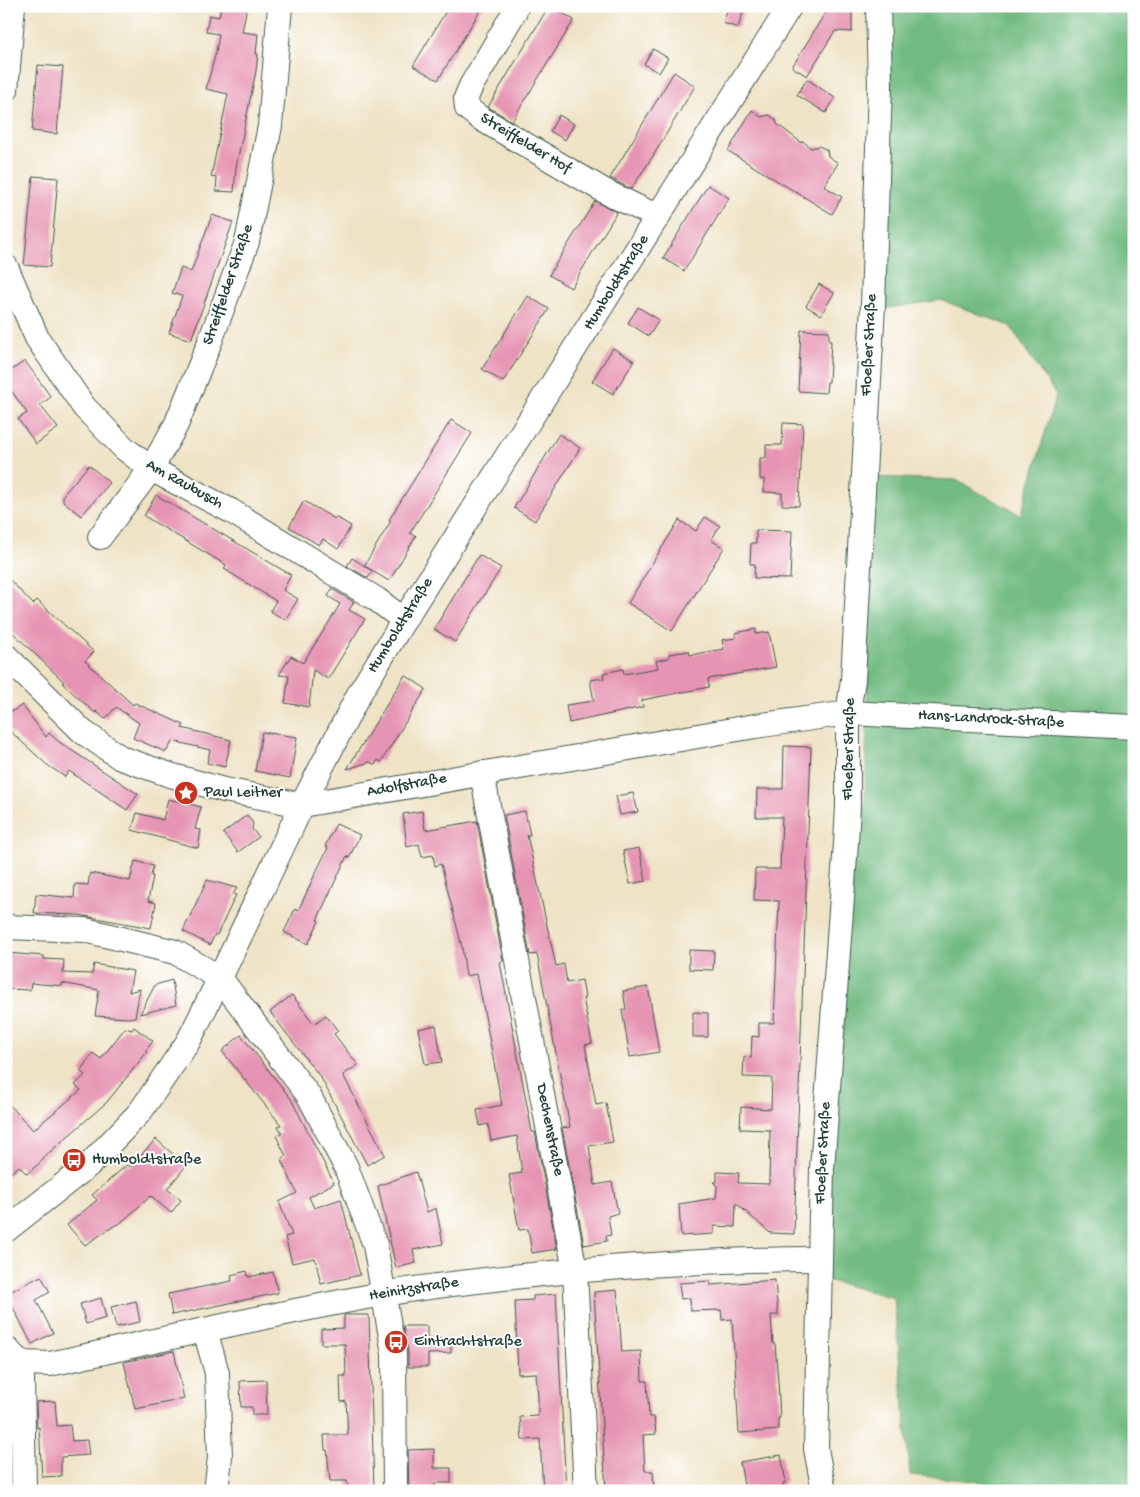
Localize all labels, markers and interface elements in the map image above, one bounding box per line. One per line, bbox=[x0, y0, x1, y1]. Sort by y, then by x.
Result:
street label: Streiffelder Hof bbox=[476, 110, 575, 179]
street label: Streiffelder Straße bbox=[199, 221, 259, 348]
street label: Humboldtstraße bbox=[580, 231, 654, 334]
street label: Floeßer Straße bbox=[858, 293, 882, 398]
street label: Am Raubusch bbox=[142, 456, 226, 514]
street label: Humboldtstraße bbox=[364, 574, 438, 677]
street label: Floeßer Straße bbox=[840, 697, 860, 801]
street label: Hans-Landrock-Straße bbox=[917, 707, 1065, 733]
street label: Adolfstraße bbox=[366, 770, 449, 802]
place icon: Paul Leitner bbox=[173, 780, 199, 806]
place label: Paul Leitner bbox=[203, 784, 284, 803]
street label: Dechenstraße bbox=[531, 1081, 567, 1178]
street label: Floeßer Straße bbox=[812, 1101, 836, 1206]
bus stop icon: Humboldtstraße bbox=[61, 1147, 87, 1173]
place label: Humboldtstraße bbox=[92, 1151, 202, 1170]
street label: Heinitzstraße bbox=[368, 1273, 461, 1306]
bus stop icon: Eintrachtstraße bbox=[383, 1329, 409, 1355]
place label: Eintrachtstraße bbox=[414, 1333, 522, 1352]

